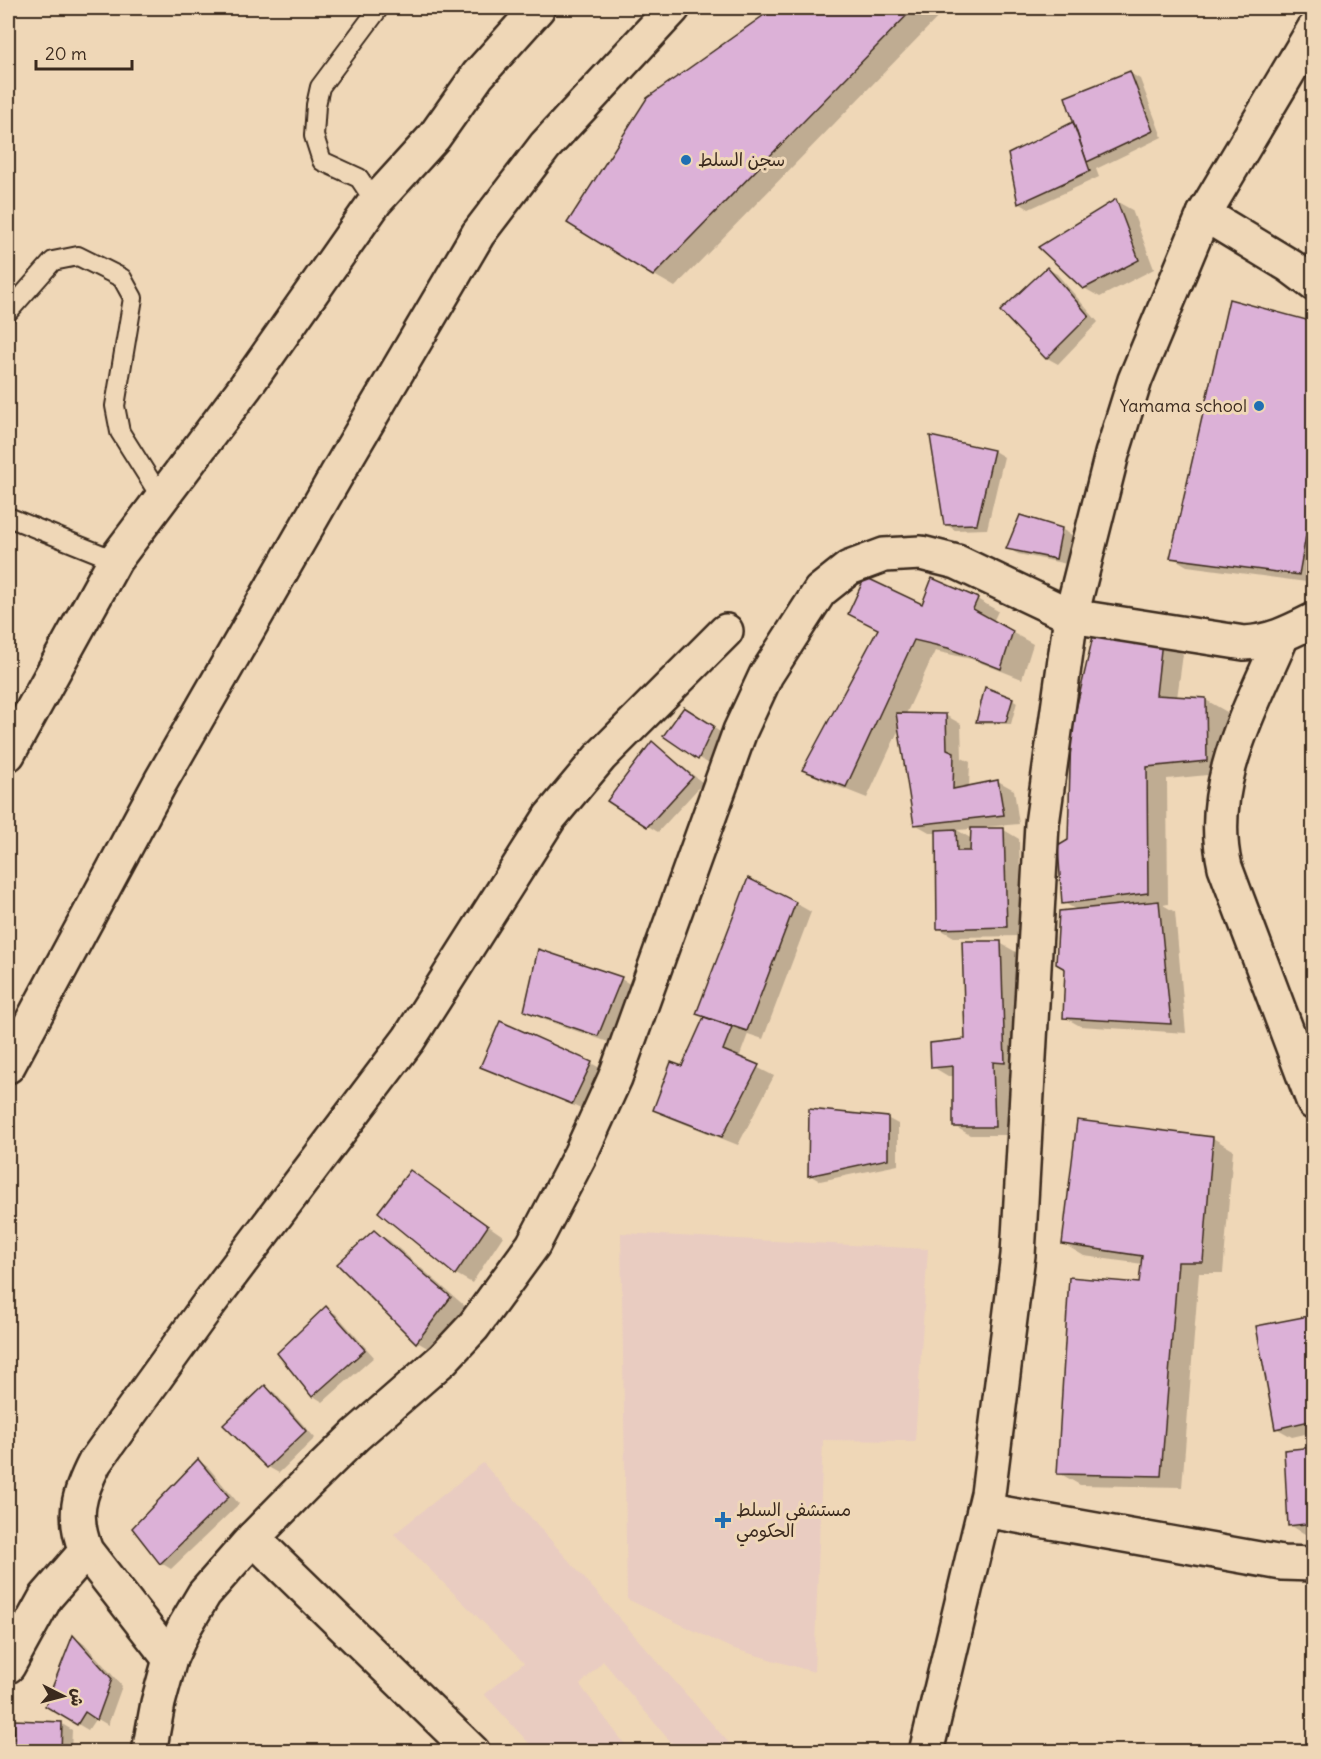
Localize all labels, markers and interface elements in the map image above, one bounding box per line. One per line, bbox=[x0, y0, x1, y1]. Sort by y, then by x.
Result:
scale bar bbox=[36, 33, 132, 71]
text: 20 m bbox=[45, 42, 87, 65]
place label: سجن السلط bbox=[698, 148, 785, 171]
marker: سجن السلط bbox=[679, 153, 693, 167]
place label: Yamama school bbox=[1120, 394, 1247, 417]
marker: Yamama school bbox=[1252, 399, 1266, 413]
place label: مستشفى السلط الحكومي bbox=[736, 1498, 851, 1547]
marker: مستشفى السلط الحكومي bbox=[714, 1511, 732, 1529]
north arrow bbox=[33, 1666, 93, 1726]
text: ش bbox=[67, 1688, 89, 1707]

